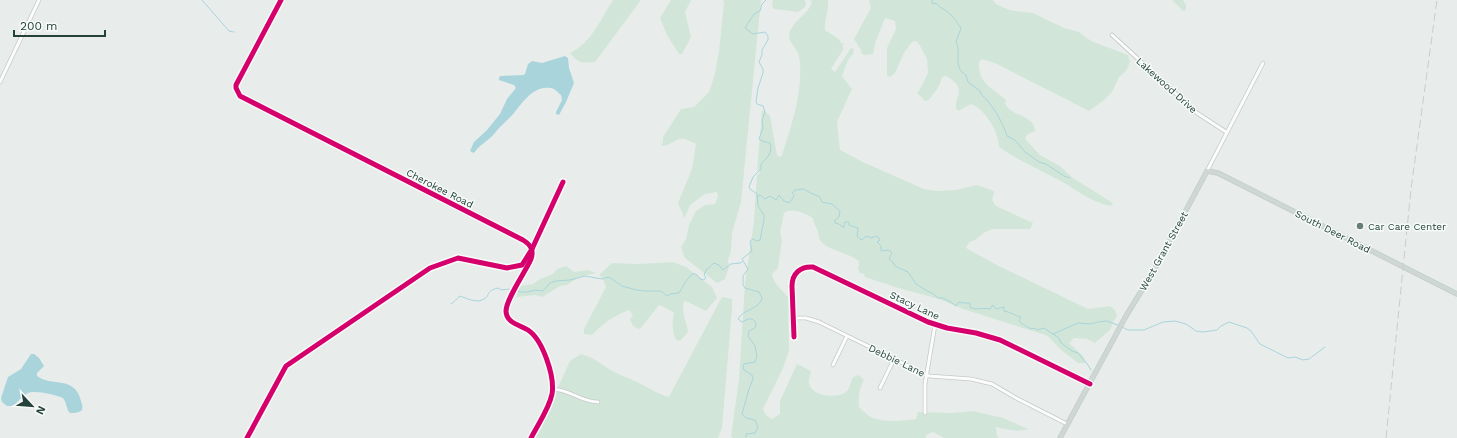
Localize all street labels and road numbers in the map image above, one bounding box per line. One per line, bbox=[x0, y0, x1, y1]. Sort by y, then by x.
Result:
street label: Lakewood Drive bbox=[1134, 55, 1199, 116]
street label: Cherokee Road bbox=[404, 167, 475, 210]
street label: South Deer Road bbox=[1293, 208, 1372, 255]
street label: West Grant Street bbox=[1137, 209, 1190, 293]
street label: Stacy Lane bbox=[888, 289, 942, 322]
street label: Debbie Lane bbox=[867, 342, 927, 379]

